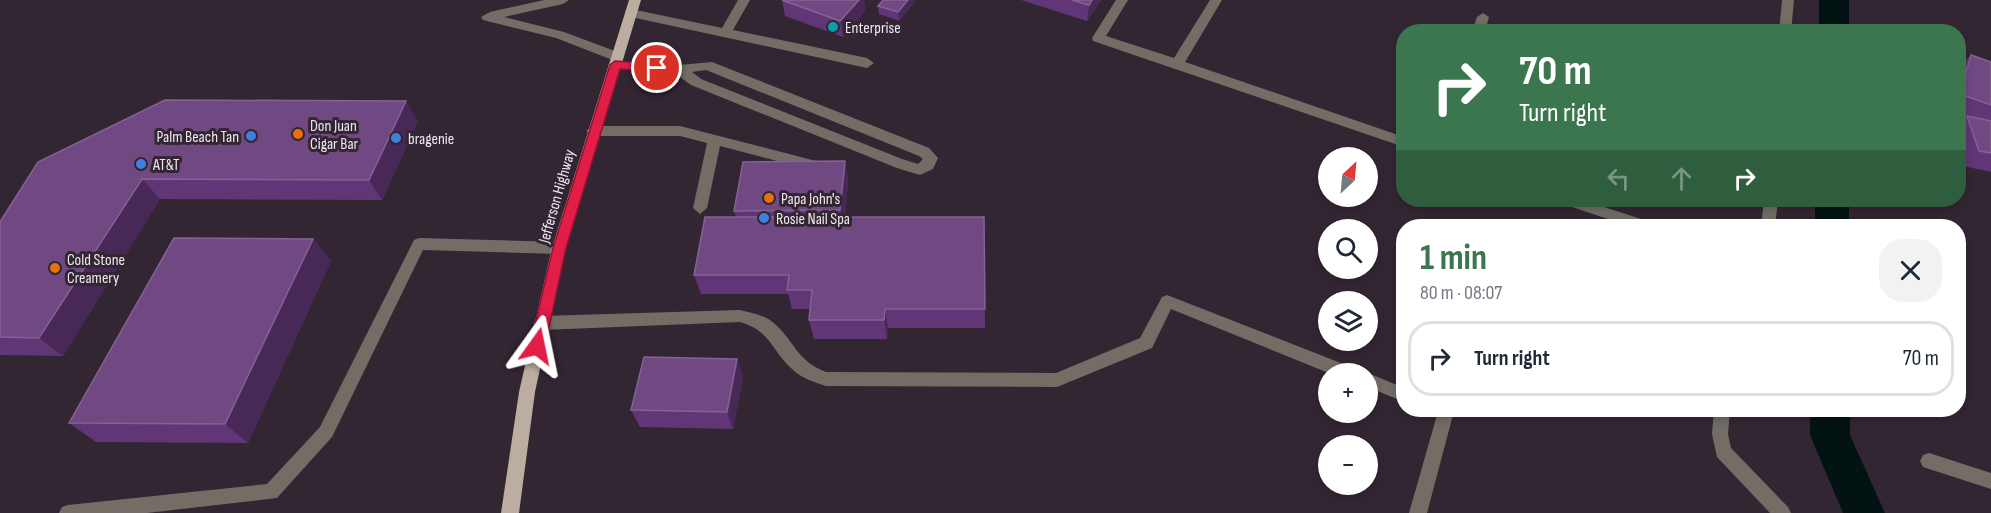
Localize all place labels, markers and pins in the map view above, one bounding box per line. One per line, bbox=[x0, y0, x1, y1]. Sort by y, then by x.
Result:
place label: Enterprise bbox=[845, 19, 901, 38]
marker: Enterprise bbox=[826, 20, 840, 34]
pin bbox=[631, 42, 682, 93]
place label: Don Juan Cigar Bar bbox=[310, 117, 359, 154]
marker: Don Juan Cigar Bar bbox=[291, 127, 305, 141]
place label: Palm Beach Tan bbox=[157, 128, 239, 147]
marker: Palm Beach Tan bbox=[244, 129, 258, 143]
place label: bragenie bbox=[408, 130, 454, 149]
marker: bragenie bbox=[389, 131, 403, 145]
place label: AT&T bbox=[152, 156, 180, 175]
marker: AT&T bbox=[134, 157, 148, 171]
place label: Papa John's bbox=[781, 190, 841, 209]
marker: Papa John's bbox=[762, 191, 776, 205]
place label: Rosie Nail Spa bbox=[776, 210, 850, 229]
marker: Rosie Nail Spa bbox=[757, 211, 771, 225]
place label: Cold Stone Creamery bbox=[67, 251, 125, 288]
marker: Cold Stone Creamery bbox=[48, 261, 62, 275]

